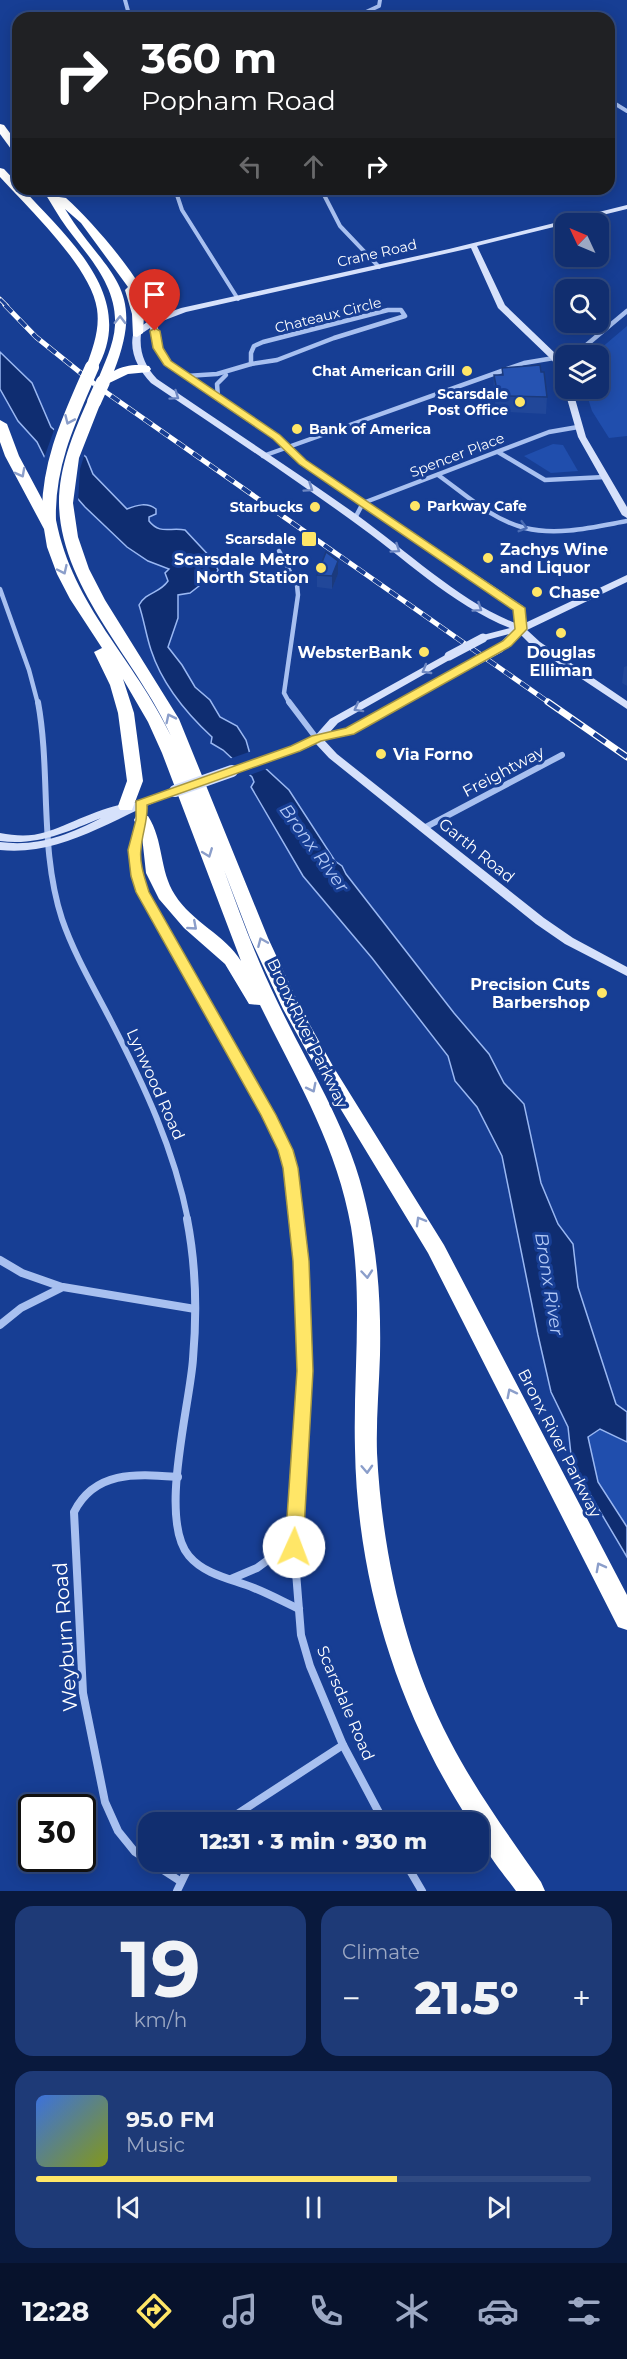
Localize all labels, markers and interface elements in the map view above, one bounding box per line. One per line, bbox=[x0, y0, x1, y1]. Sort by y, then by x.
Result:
text: 360 m bbox=[141, 32, 277, 84]
icon: right bbox=[42, 36, 120, 114]
text: Popham Road bbox=[141, 84, 336, 117]
icon: left bbox=[234, 150, 267, 183]
icon: ahead bbox=[297, 150, 330, 183]
icon: right bbox=[360, 150, 393, 183]
north arrow bbox=[555, 213, 609, 267]
map controls bbox=[555, 213, 609, 399]
street label: Crane Road bbox=[335, 235, 419, 271]
pin bbox=[129, 269, 180, 331]
icon: arrive bbox=[138, 278, 171, 311]
button: search bbox=[555, 279, 609, 333]
street label: Chateaux Circle bbox=[273, 293, 383, 337]
one-way arrow bbox=[114, 316, 126, 325]
button: layers bbox=[555, 345, 609, 399]
place label: Chat American Grill bbox=[312, 362, 455, 380]
marker: Chat American Grill bbox=[460, 364, 474, 378]
place label: Scarsdale Post Office bbox=[427, 385, 508, 419]
one-way arrow bbox=[168, 389, 179, 400]
marker: Scarsdale Post Office bbox=[513, 395, 527, 409]
one-way arrow bbox=[64, 414, 76, 425]
place label: Bank of America bbox=[309, 420, 431, 438]
marker: Bank of America bbox=[290, 422, 304, 436]
street label: Spencer Place bbox=[407, 429, 507, 481]
one-way arrow bbox=[14, 467, 25, 478]
one-way arrow bbox=[302, 481, 313, 492]
place label: Parkway Cafe bbox=[427, 497, 527, 515]
place label: Starbucks bbox=[230, 498, 304, 516]
marker: Parkway Cafe bbox=[408, 499, 422, 513]
marker: Starbucks bbox=[308, 500, 322, 514]
one-way arrow bbox=[517, 520, 528, 532]
place label: Scarsdale bbox=[225, 530, 296, 548]
marker: Scarsdale bbox=[300, 530, 318, 548]
place label: Zachys Wine and Liquor bbox=[500, 540, 608, 577]
one-way arrow bbox=[390, 542, 401, 553]
place label: Scarsdale Metro North Station bbox=[174, 550, 309, 587]
marker: Zachys Wine and Liquor bbox=[481, 551, 495, 565]
marker: Scarsdale Metro North Station bbox=[314, 561, 328, 575]
one-way arrow bbox=[56, 564, 68, 575]
place label: Chase bbox=[549, 583, 600, 602]
marker: Chase bbox=[530, 585, 544, 599]
one-way arrow bbox=[471, 601, 482, 612]
marker: Douglas Elliman bbox=[554, 626, 568, 640]
place label: WebsterBank bbox=[297, 643, 413, 662]
place label: Douglas Elliman bbox=[526, 643, 596, 680]
marker: WebsterBank bbox=[417, 645, 431, 659]
one-way arrow bbox=[422, 662, 432, 674]
one-way arrow bbox=[353, 701, 364, 712]
one-way arrow bbox=[166, 714, 178, 725]
street label: Freightway bbox=[459, 742, 548, 801]
place label: Via Forno bbox=[392, 745, 473, 764]
marker: Via Forno bbox=[374, 747, 388, 761]
water label: Bronx River bbox=[275, 800, 354, 897]
street label: Garth Road bbox=[435, 814, 518, 887]
one-way arrow bbox=[200, 847, 213, 857]
one-way arrow bbox=[186, 919, 197, 930]
one-way arrow bbox=[257, 937, 269, 948]
street label: Bronx River Parkway bbox=[263, 955, 352, 1111]
place label: Precision Cuts Barbershop bbox=[470, 975, 590, 1012]
marker: Precision Cuts Barbershop bbox=[595, 986, 609, 1000]
street label: Lynwood Road bbox=[123, 1026, 189, 1143]
one-way arrow bbox=[305, 1082, 316, 1092]
one-way arrow bbox=[416, 1217, 427, 1227]
water label: Bronx River bbox=[530, 1231, 568, 1338]
one-way arrow bbox=[360, 1269, 373, 1278]
street label: Bronx River Parkway bbox=[514, 1366, 605, 1521]
one-way arrow bbox=[507, 1389, 518, 1400]
one-way arrow bbox=[360, 1464, 373, 1473]
position arrow bbox=[262, 1515, 326, 1579]
street label: Weyburn Road bbox=[48, 1561, 82, 1713]
one-way arrow bbox=[596, 1562, 607, 1573]
street label: Scarsdale Road bbox=[313, 1643, 378, 1763]
speed limit sign: 30 bbox=[18, 1794, 96, 1872]
text: 12:31 · 3 min · 930 m bbox=[200, 1828, 427, 1855]
text: 19 bbox=[120, 1921, 201, 2017]
text: Climate bbox=[342, 1940, 420, 1964]
text: 21.5° bbox=[415, 1970, 518, 2025]
text: − bbox=[342, 1978, 361, 2018]
text: + bbox=[572, 1978, 591, 2018]
text: km/h bbox=[134, 2008, 187, 2032]
text: 95.0 FM bbox=[126, 2106, 215, 2133]
text: Music bbox=[126, 2133, 185, 2157]
icon: previous bbox=[112, 2191, 145, 2224]
icon: pause bbox=[297, 2191, 330, 2224]
icon: next bbox=[482, 2191, 515, 2224]
icon: directions bbox=[133, 2290, 175, 2332]
icon: music bbox=[219, 2290, 261, 2332]
icon: phone bbox=[305, 2290, 347, 2332]
icon: climate bbox=[391, 2290, 433, 2332]
icon: car bbox=[477, 2290, 519, 2332]
icon: filters bbox=[563, 2290, 605, 2332]
text: 12:28 bbox=[22, 2295, 89, 2328]

